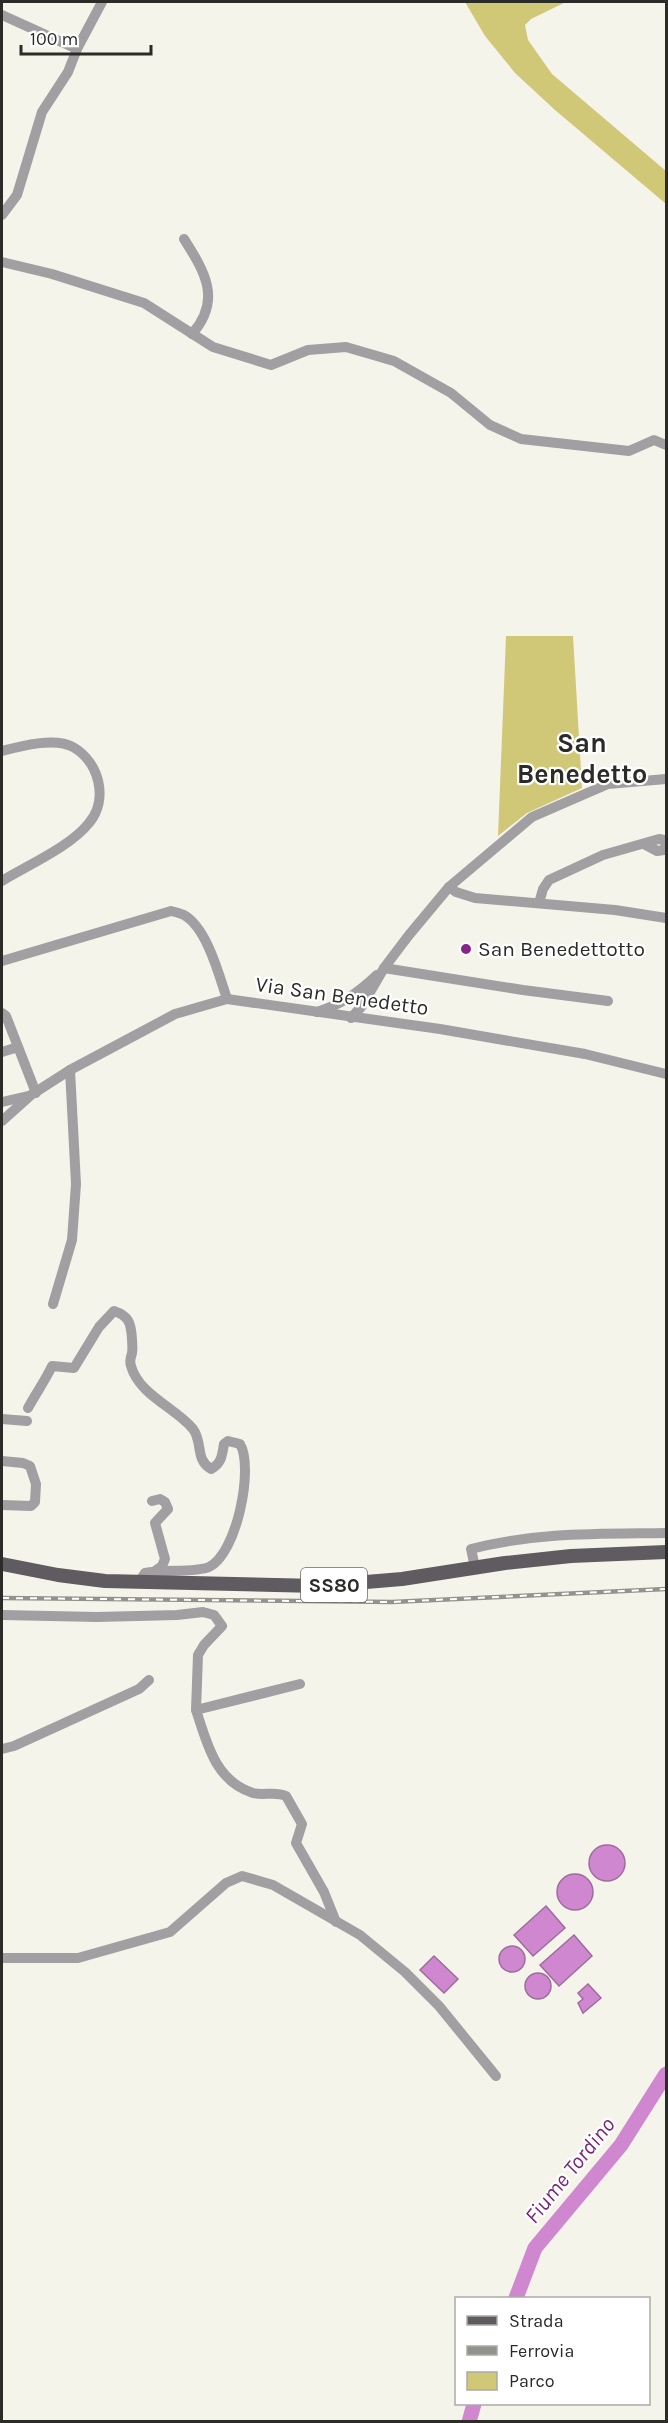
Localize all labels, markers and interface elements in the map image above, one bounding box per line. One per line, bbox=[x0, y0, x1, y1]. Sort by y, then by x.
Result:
scale bar bbox=[21, 18, 152, 56]
text: 100 m bbox=[30, 28, 78, 50]
district label: San Benedetto bbox=[517, 727, 647, 790]
place label: San Benedettotto bbox=[478, 937, 645, 961]
marker: San Benedettotto bbox=[459, 942, 473, 956]
street label: Via San Benedetto bbox=[254, 972, 430, 1020]
road number: SS80 bbox=[301, 1568, 367, 1602]
water label: Fiume Tordino bbox=[519, 2112, 621, 2229]
legend bbox=[455, 2297, 650, 2405]
text: Strada bbox=[509, 2310, 564, 2332]
text: Ferrovia bbox=[509, 2340, 574, 2362]
text: Parco bbox=[509, 2370, 555, 2392]

